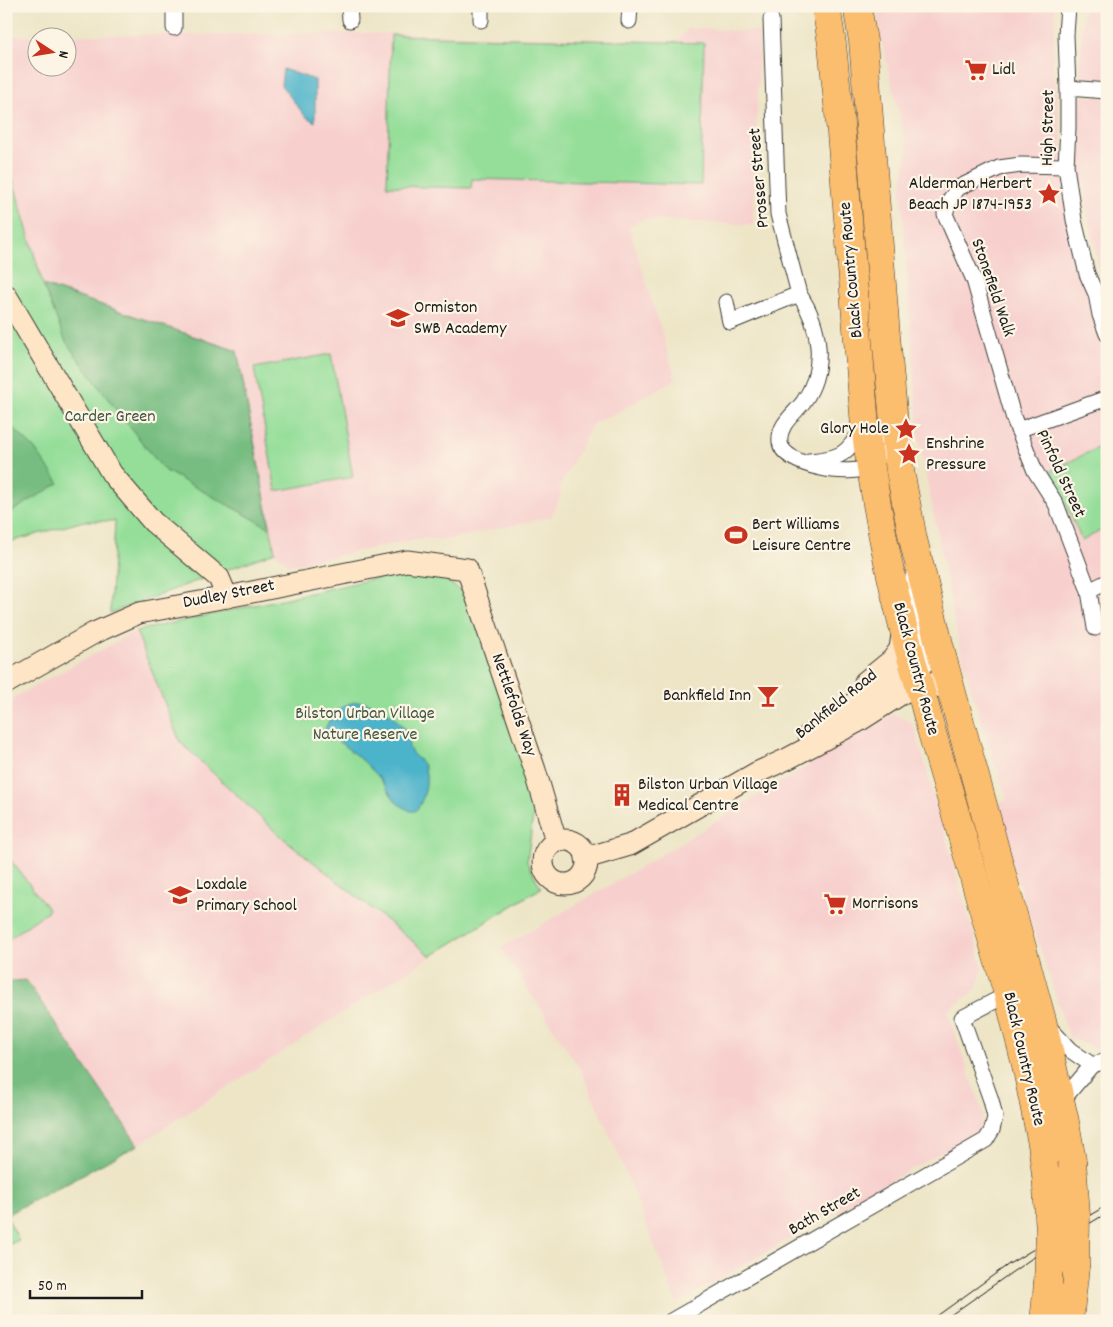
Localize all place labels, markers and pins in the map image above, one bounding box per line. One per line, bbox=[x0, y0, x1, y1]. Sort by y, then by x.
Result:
supermarket icon: Lidl bbox=[963, 57, 989, 83]
place label: Lidl bbox=[992, 58, 1016, 83]
place label: Alderman Herbert Beach JP 1874-1953 bbox=[908, 172, 1032, 218]
place icon: Alderman Herbert Beach JP 1874-1953 bbox=[1036, 181, 1062, 207]
place label: Ormiston SWB Academy bbox=[414, 296, 507, 342]
school or university icon: Ormiston SWB Academy bbox=[385, 305, 411, 331]
place icon: Glory Hole bbox=[893, 416, 919, 442]
place label: Glory Hole bbox=[820, 417, 889, 442]
place label: Enshrine Pressure bbox=[926, 432, 986, 478]
place icon: Enshrine Pressure bbox=[896, 441, 922, 467]
place label: Bert Williams Leisure Centre bbox=[752, 513, 851, 559]
sports icon: Bert Williams Leisure Centre bbox=[723, 522, 749, 548]
bar icon: Bankfield Inn bbox=[755, 683, 781, 709]
place label: Bankfield Inn bbox=[663, 684, 751, 709]
place label: Bilston Urban Village Medical Centre bbox=[638, 773, 778, 819]
building icon: Bilston Urban Village Medical Centre bbox=[609, 782, 635, 808]
place label: Loxdale Primary School bbox=[196, 873, 297, 919]
school or university icon: Loxdale Primary School bbox=[167, 882, 193, 908]
supermarket icon: Morrisons bbox=[822, 891, 848, 917]
place label: Morrisons bbox=[852, 892, 919, 917]

